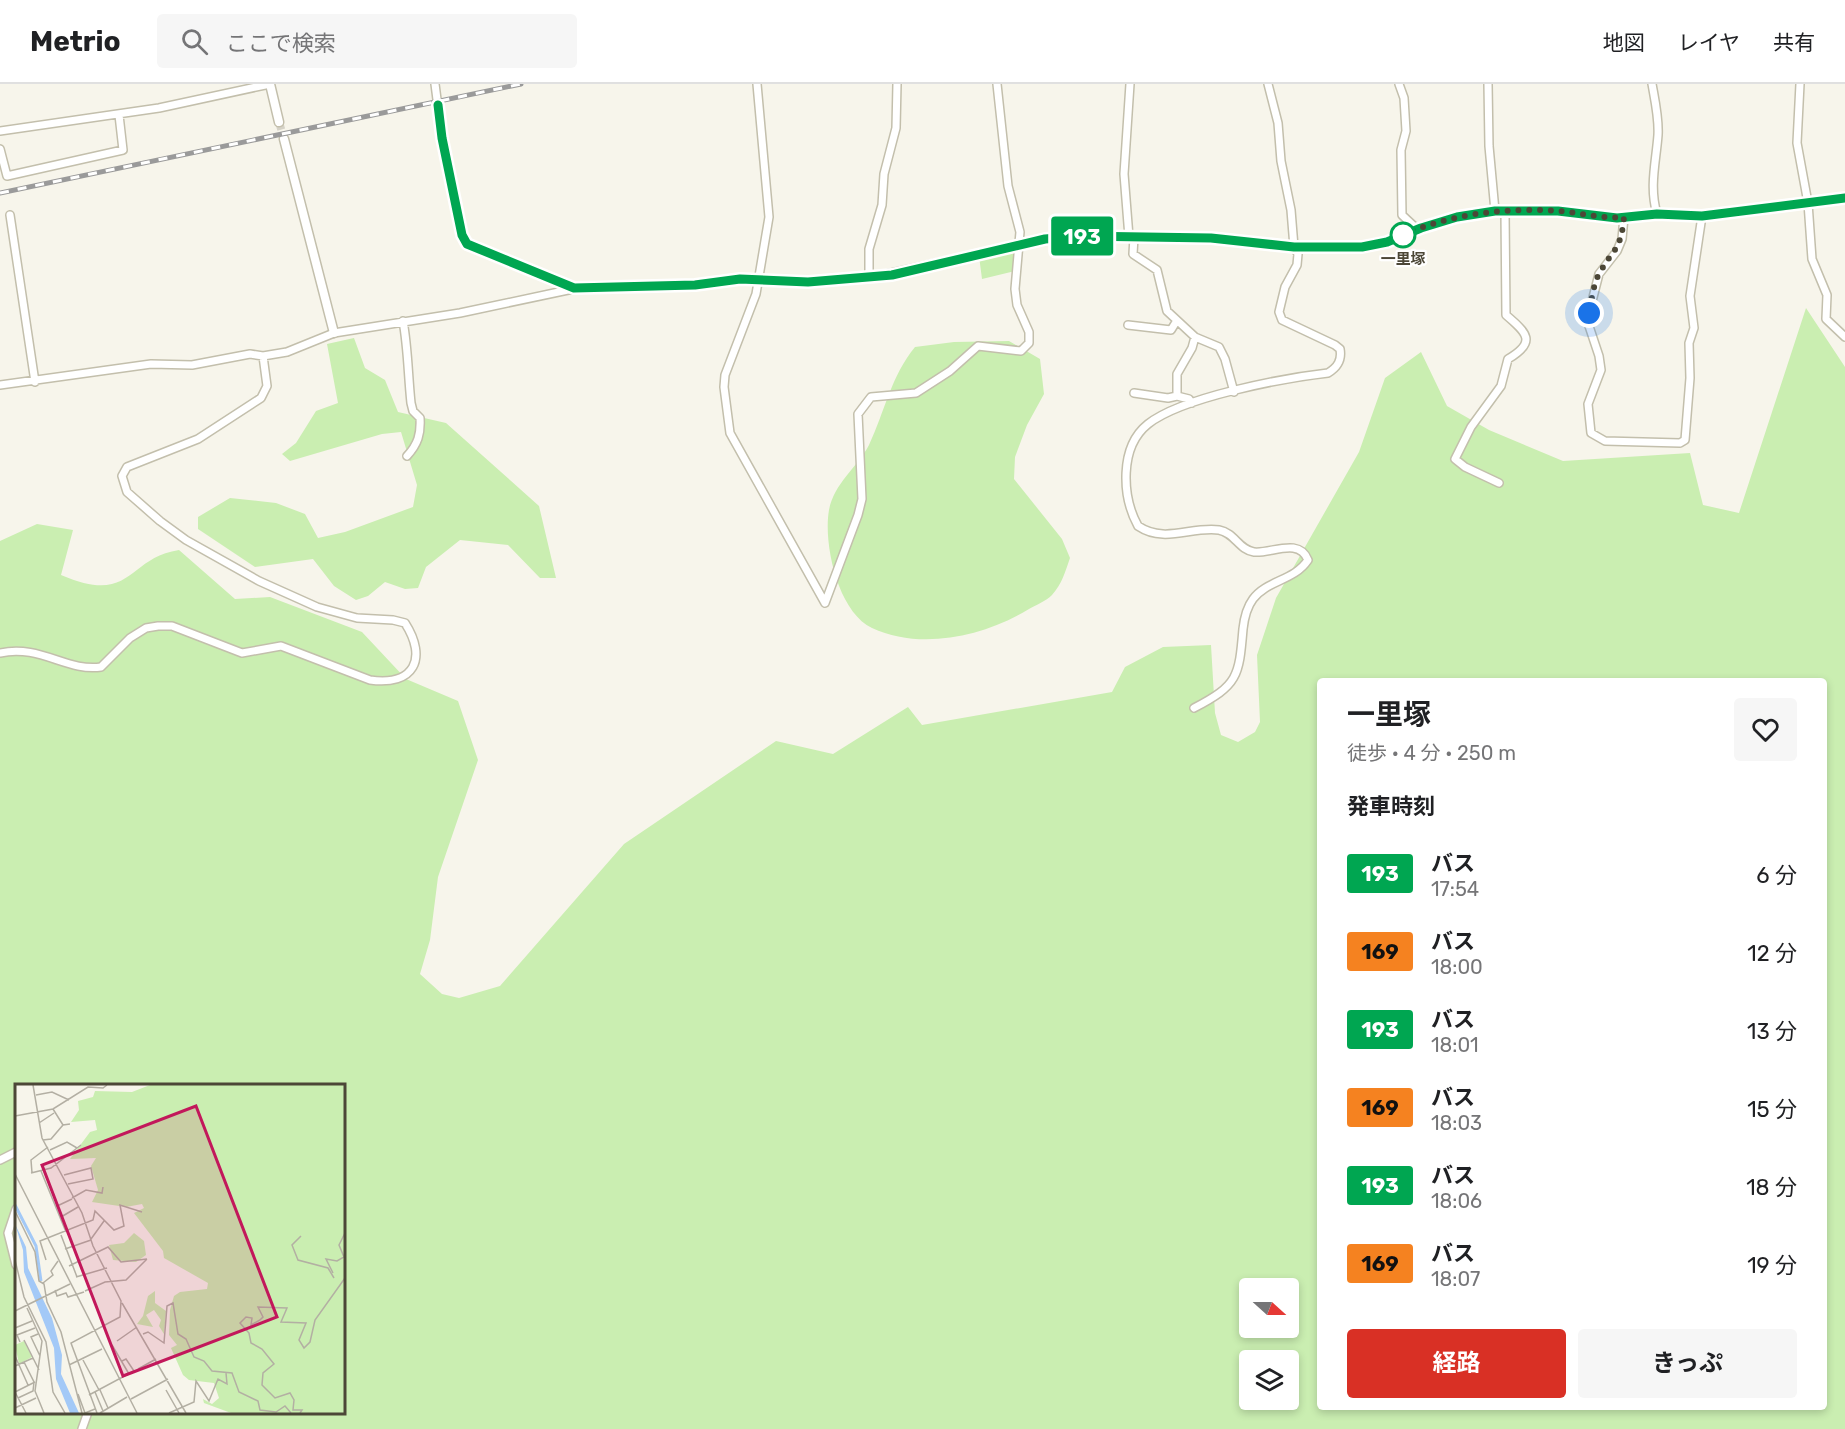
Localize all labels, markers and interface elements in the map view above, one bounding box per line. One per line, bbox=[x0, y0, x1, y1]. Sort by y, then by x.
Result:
search box bbox=[157, 14, 577, 68]
text: Metrio bbox=[30, 25, 121, 58]
icon: search bbox=[178, 25, 211, 58]
text: ここで検索 bbox=[226, 30, 336, 57]
text: 地図 bbox=[1603, 30, 1645, 55]
text: レイヤ bbox=[1678, 30, 1740, 55]
text: 共有 bbox=[1773, 30, 1815, 55]
line badge: 193 bbox=[1048, 216, 1116, 256]
marker: 一里塚 bbox=[1390, 222, 1416, 248]
text: 193 bbox=[1063, 224, 1101, 249]
place label: 一里塚 bbox=[1380, 250, 1426, 268]
your location bbox=[1574, 298, 1604, 328]
text: 一里塚 bbox=[1347, 698, 1431, 731]
button: heart bbox=[1734, 698, 1797, 761]
text: 徒歩 · 4 分 · 250 m bbox=[1347, 741, 1516, 765]
text: 発車時刻 bbox=[1347, 793, 1435, 820]
text: バス bbox=[1431, 850, 1475, 877]
text: 193 bbox=[1361, 861, 1399, 886]
text: 6 分 bbox=[1756, 862, 1797, 889]
text: 17:54 bbox=[1431, 877, 1479, 901]
text: バス bbox=[1431, 928, 1475, 955]
text: 169 bbox=[1361, 939, 1399, 964]
text: 12 分 bbox=[1747, 940, 1797, 967]
text: 18:00 bbox=[1431, 955, 1483, 979]
text: バス bbox=[1431, 1006, 1475, 1033]
text: 193 bbox=[1361, 1017, 1399, 1042]
text: 13 分 bbox=[1747, 1018, 1797, 1045]
text: 18:01 bbox=[1431, 1033, 1479, 1057]
inset map bbox=[15, 1084, 345, 1414]
text: バス bbox=[1431, 1084, 1475, 1111]
text: 169 bbox=[1361, 1095, 1399, 1120]
text: 15 分 bbox=[1747, 1096, 1797, 1123]
text: 18:03 bbox=[1431, 1111, 1482, 1135]
text: バス bbox=[1431, 1162, 1475, 1189]
text: 193 bbox=[1361, 1173, 1399, 1198]
text: 18 分 bbox=[1746, 1174, 1797, 1201]
text: 18:06 bbox=[1431, 1189, 1482, 1213]
text: バス bbox=[1431, 1240, 1475, 1267]
text: 169 bbox=[1361, 1251, 1399, 1276]
text: 19 分 bbox=[1747, 1252, 1797, 1279]
text: 18:07 bbox=[1431, 1267, 1480, 1291]
north arrow bbox=[1239, 1278, 1299, 1338]
map controls bbox=[1239, 1278, 1299, 1410]
button: 経路 bbox=[1347, 1329, 1566, 1398]
button: きっぷ bbox=[1578, 1329, 1797, 1398]
button: layers bbox=[1239, 1350, 1299, 1410]

